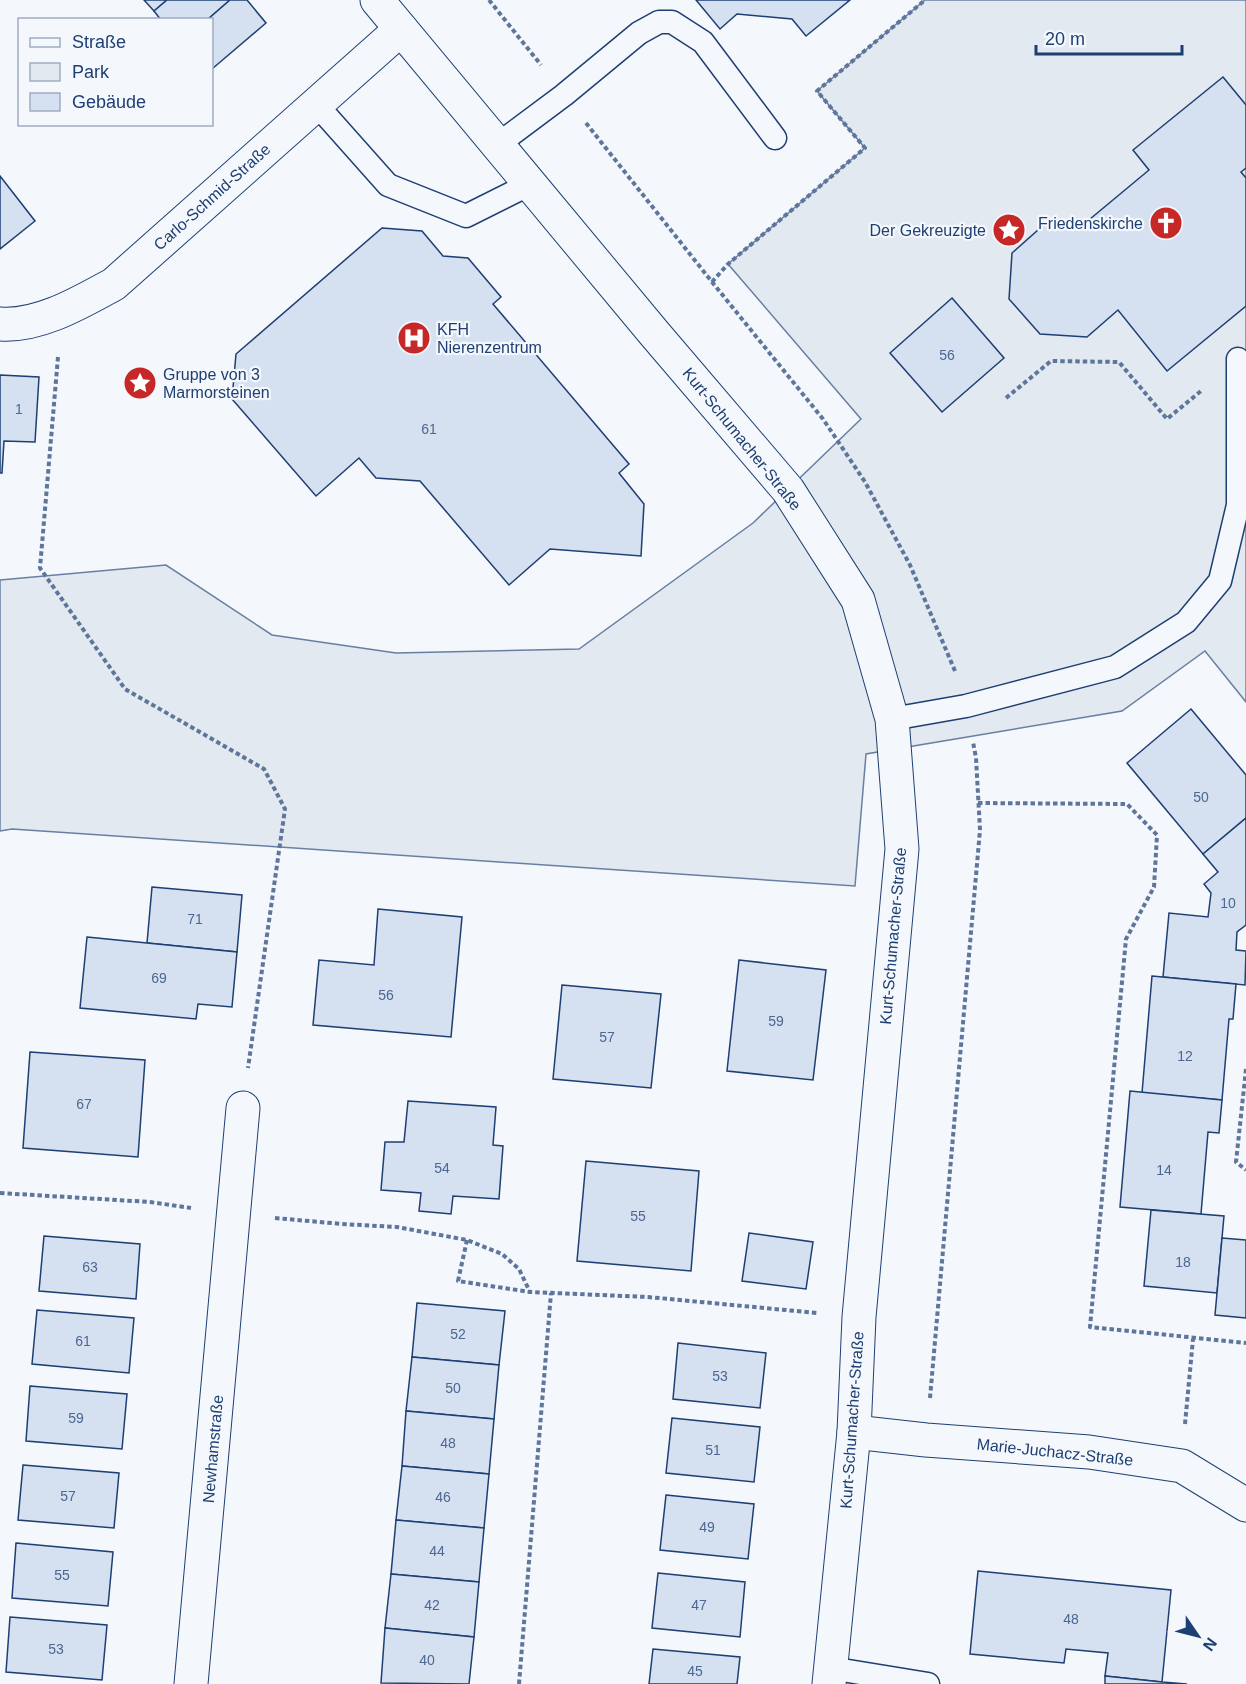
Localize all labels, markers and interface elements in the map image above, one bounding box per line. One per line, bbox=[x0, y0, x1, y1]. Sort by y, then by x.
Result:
legend bbox=[18, 18, 213, 126]
scale bar bbox=[1036, 18, 1182, 56]
text: 20 m bbox=[1045, 29, 1085, 49]
text: Straße bbox=[72, 32, 126, 52]
text: Park bbox=[72, 62, 110, 82]
text: Gebäude bbox=[72, 92, 146, 112]
street label: Carlo-Schmid-Straße bbox=[150, 140, 274, 254]
church icon: Friedenskirche bbox=[1148, 205, 1184, 241]
place icon: Der Gekreuzigte bbox=[991, 212, 1027, 248]
place label: Friedenskirche bbox=[1038, 215, 1143, 232]
place label: Der Gekreuzigte bbox=[870, 222, 986, 239]
hospital icon: KFH Nierenzentrum bbox=[396, 320, 432, 356]
place label: KFH Nierenzentrum bbox=[437, 321, 542, 356]
house number: 56 bbox=[939, 347, 955, 363]
place icon: Gruppe von 3 Marmorsteinen bbox=[122, 365, 158, 401]
street label: Kurt-Schumacher-Straße bbox=[679, 365, 805, 514]
place label: Gruppe von 3 Marmorsteinen bbox=[163, 366, 270, 401]
house number: 1 bbox=[15, 401, 23, 417]
house number: 61 bbox=[421, 421, 437, 437]
house number: 50 bbox=[1193, 789, 1209, 805]
street label: Kurt-Schumacher-Straße bbox=[877, 847, 909, 1025]
house number: 10 bbox=[1220, 895, 1236, 911]
house number: 71 bbox=[187, 911, 203, 927]
house number: 69 bbox=[151, 970, 167, 986]
house number: 56 bbox=[378, 987, 394, 1003]
house number: 59 bbox=[768, 1013, 784, 1029]
house number: 57 bbox=[599, 1029, 615, 1045]
house number: 12 bbox=[1177, 1048, 1193, 1064]
house number: 67 bbox=[76, 1096, 92, 1112]
house number: 54 bbox=[434, 1160, 450, 1176]
house number: 14 bbox=[1156, 1162, 1172, 1178]
house number: 55 bbox=[630, 1208, 646, 1224]
house number: 18 bbox=[1175, 1254, 1191, 1270]
house number: 63 bbox=[82, 1259, 98, 1275]
house number: 52 bbox=[450, 1326, 466, 1342]
street label: Kurt-Schumacher-Straße bbox=[837, 1331, 867, 1509]
house number: 61 bbox=[75, 1333, 91, 1349]
house number: 53 bbox=[712, 1368, 728, 1384]
house number: 50 bbox=[445, 1380, 461, 1396]
street label: Newhamstraße bbox=[200, 1394, 226, 1504]
house number: 59 bbox=[68, 1410, 84, 1426]
house number: 48 bbox=[440, 1435, 456, 1451]
street label: Marie-Juchacz-Straße bbox=[976, 1435, 1134, 1469]
house number: 51 bbox=[705, 1442, 721, 1458]
house number: 57 bbox=[60, 1488, 76, 1504]
house number: 46 bbox=[435, 1489, 451, 1505]
house number: 49 bbox=[699, 1519, 715, 1535]
house number: 44 bbox=[429, 1543, 445, 1559]
house number: 55 bbox=[54, 1567, 70, 1583]
house number: 42 bbox=[424, 1597, 440, 1613]
house number: 47 bbox=[691, 1597, 707, 1613]
north arrow bbox=[1168, 1606, 1228, 1666]
house number: 48 bbox=[1063, 1611, 1079, 1627]
text: N bbox=[1200, 1635, 1220, 1654]
house number: 53 bbox=[48, 1641, 64, 1657]
house number: 40 bbox=[419, 1652, 435, 1668]
house number: 45 bbox=[687, 1663, 703, 1679]

